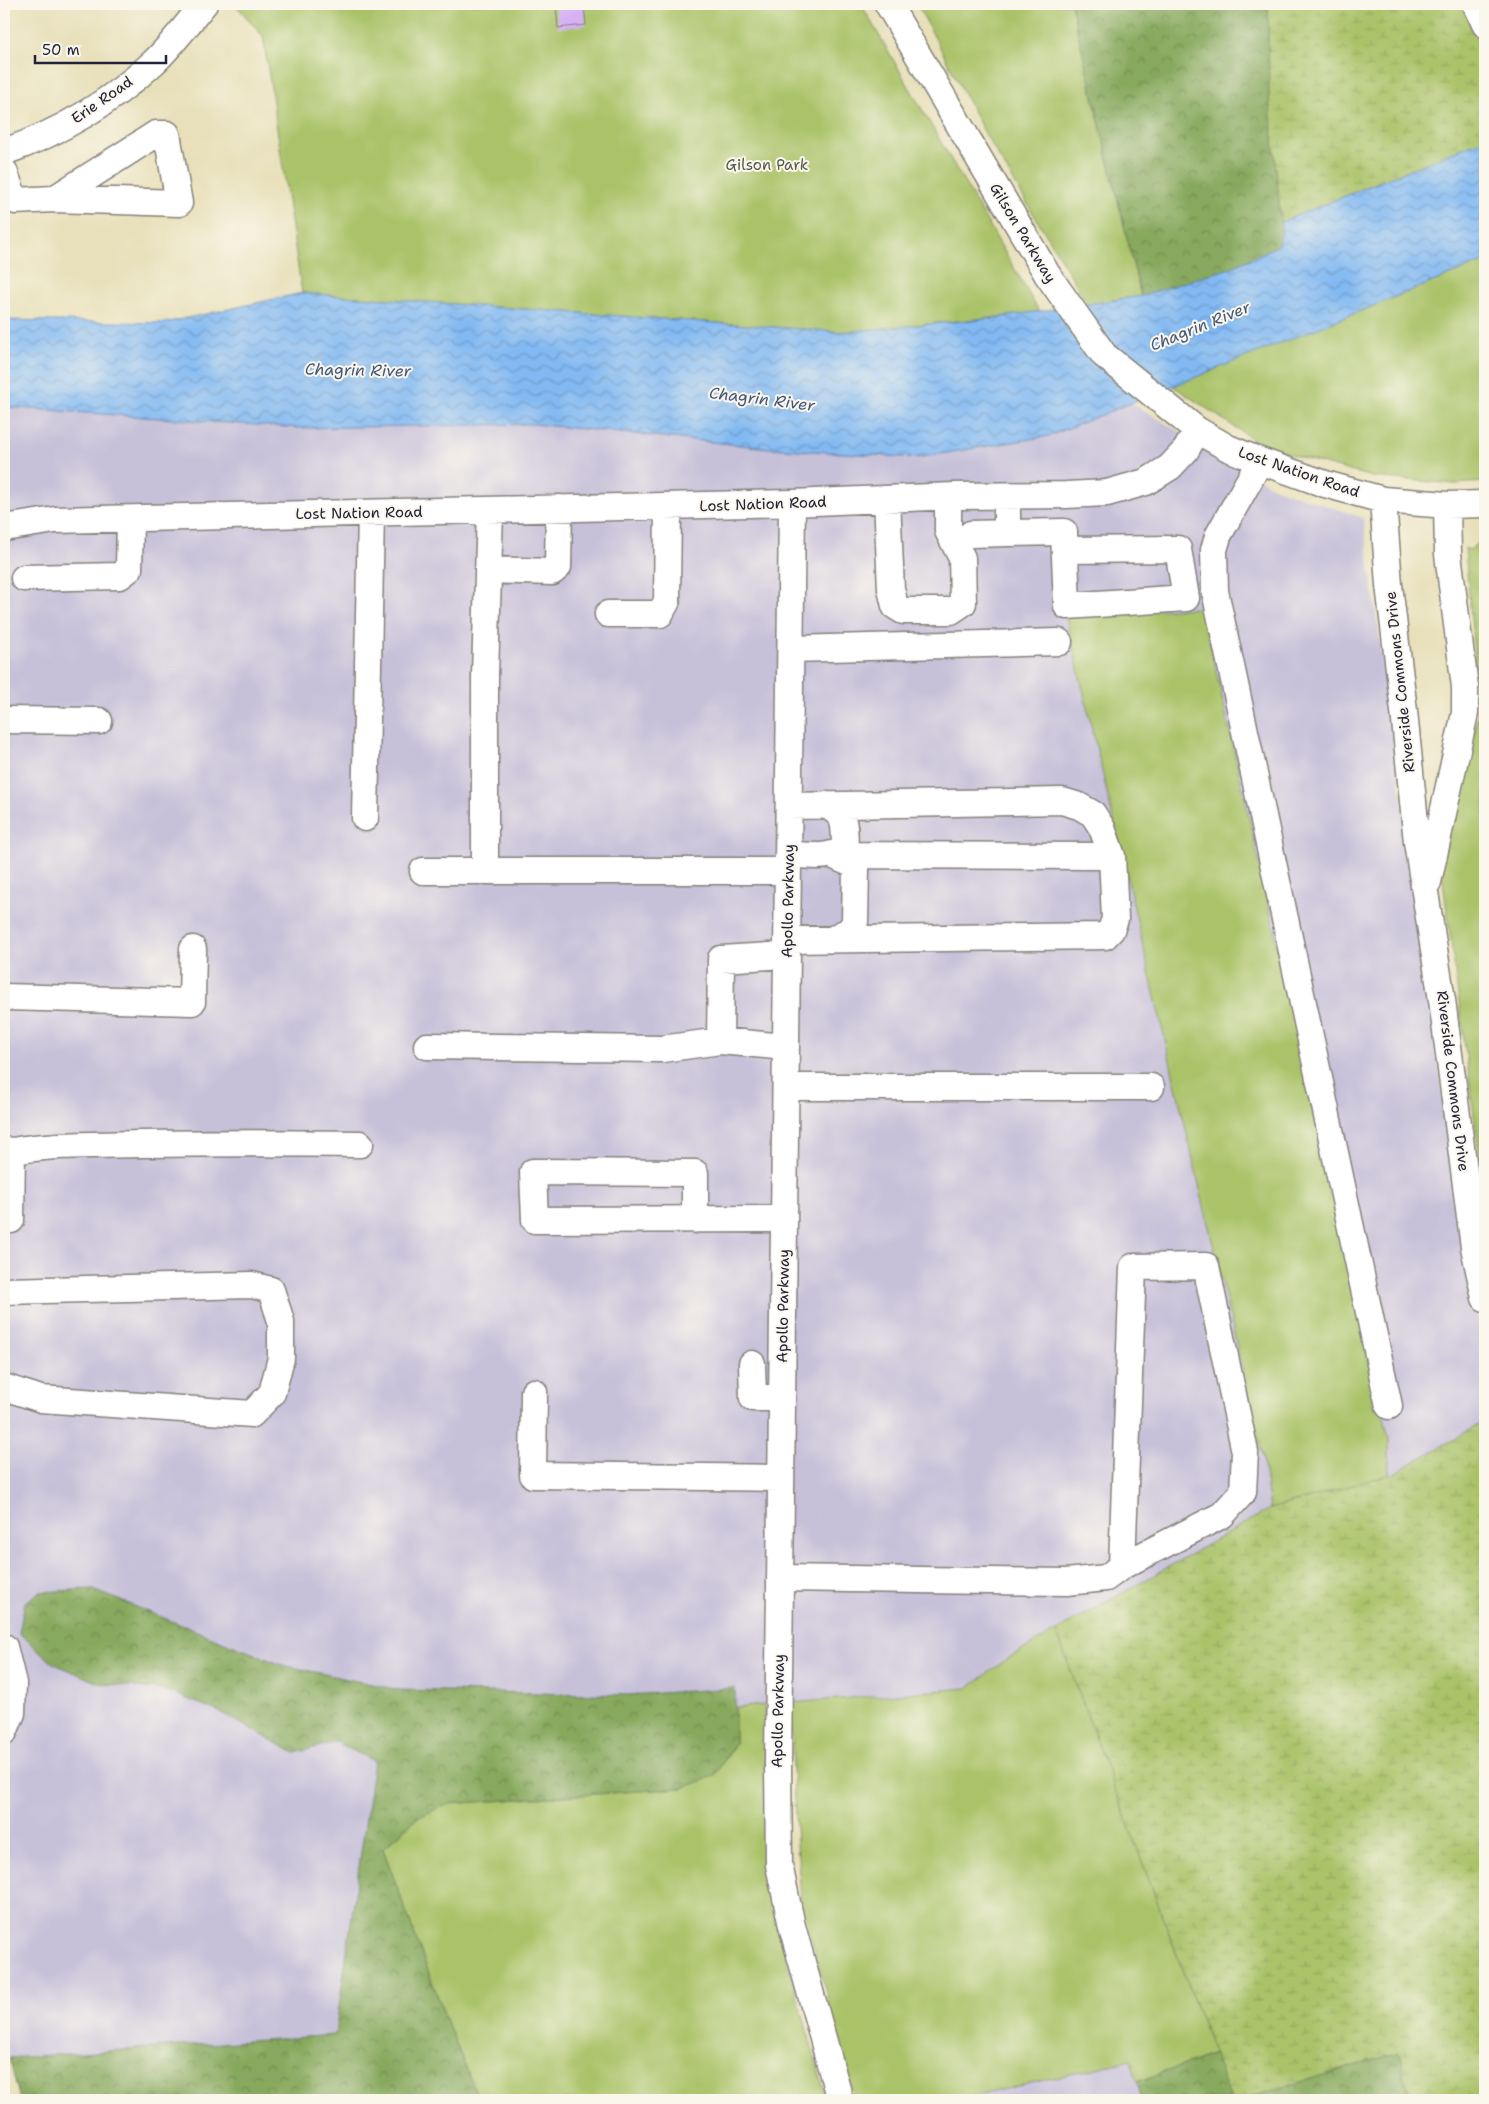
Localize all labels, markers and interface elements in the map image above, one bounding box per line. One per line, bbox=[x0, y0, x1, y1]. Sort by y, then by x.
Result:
scale bar bbox=[35, 32, 166, 64]
text: 50 m bbox=[42, 40, 80, 60]
street label: Erie Road bbox=[67, 71, 137, 128]
park label: Gilson Park bbox=[726, 155, 808, 175]
street label: Gilson Parkway bbox=[985, 179, 1061, 287]
water label: Chagrin River bbox=[1147, 296, 1254, 356]
water label: Chagrin River bbox=[305, 359, 412, 381]
water label: Chagrin River bbox=[708, 382, 817, 416]
street label: Lost Nation Road bbox=[1236, 442, 1363, 502]
street label: Lost Nation Road bbox=[699, 492, 827, 516]
street label: Lost Nation Road bbox=[295, 502, 423, 524]
street label: Riverside Commons Drive bbox=[1381, 590, 1419, 774]
street label: Apollo Parkway bbox=[777, 844, 799, 958]
street label: Riverside Commons Drive bbox=[1432, 989, 1474, 1173]
street label: Apollo Parkway bbox=[772, 1249, 794, 1363]
street label: Apollo Parkway bbox=[767, 1654, 789, 1768]

